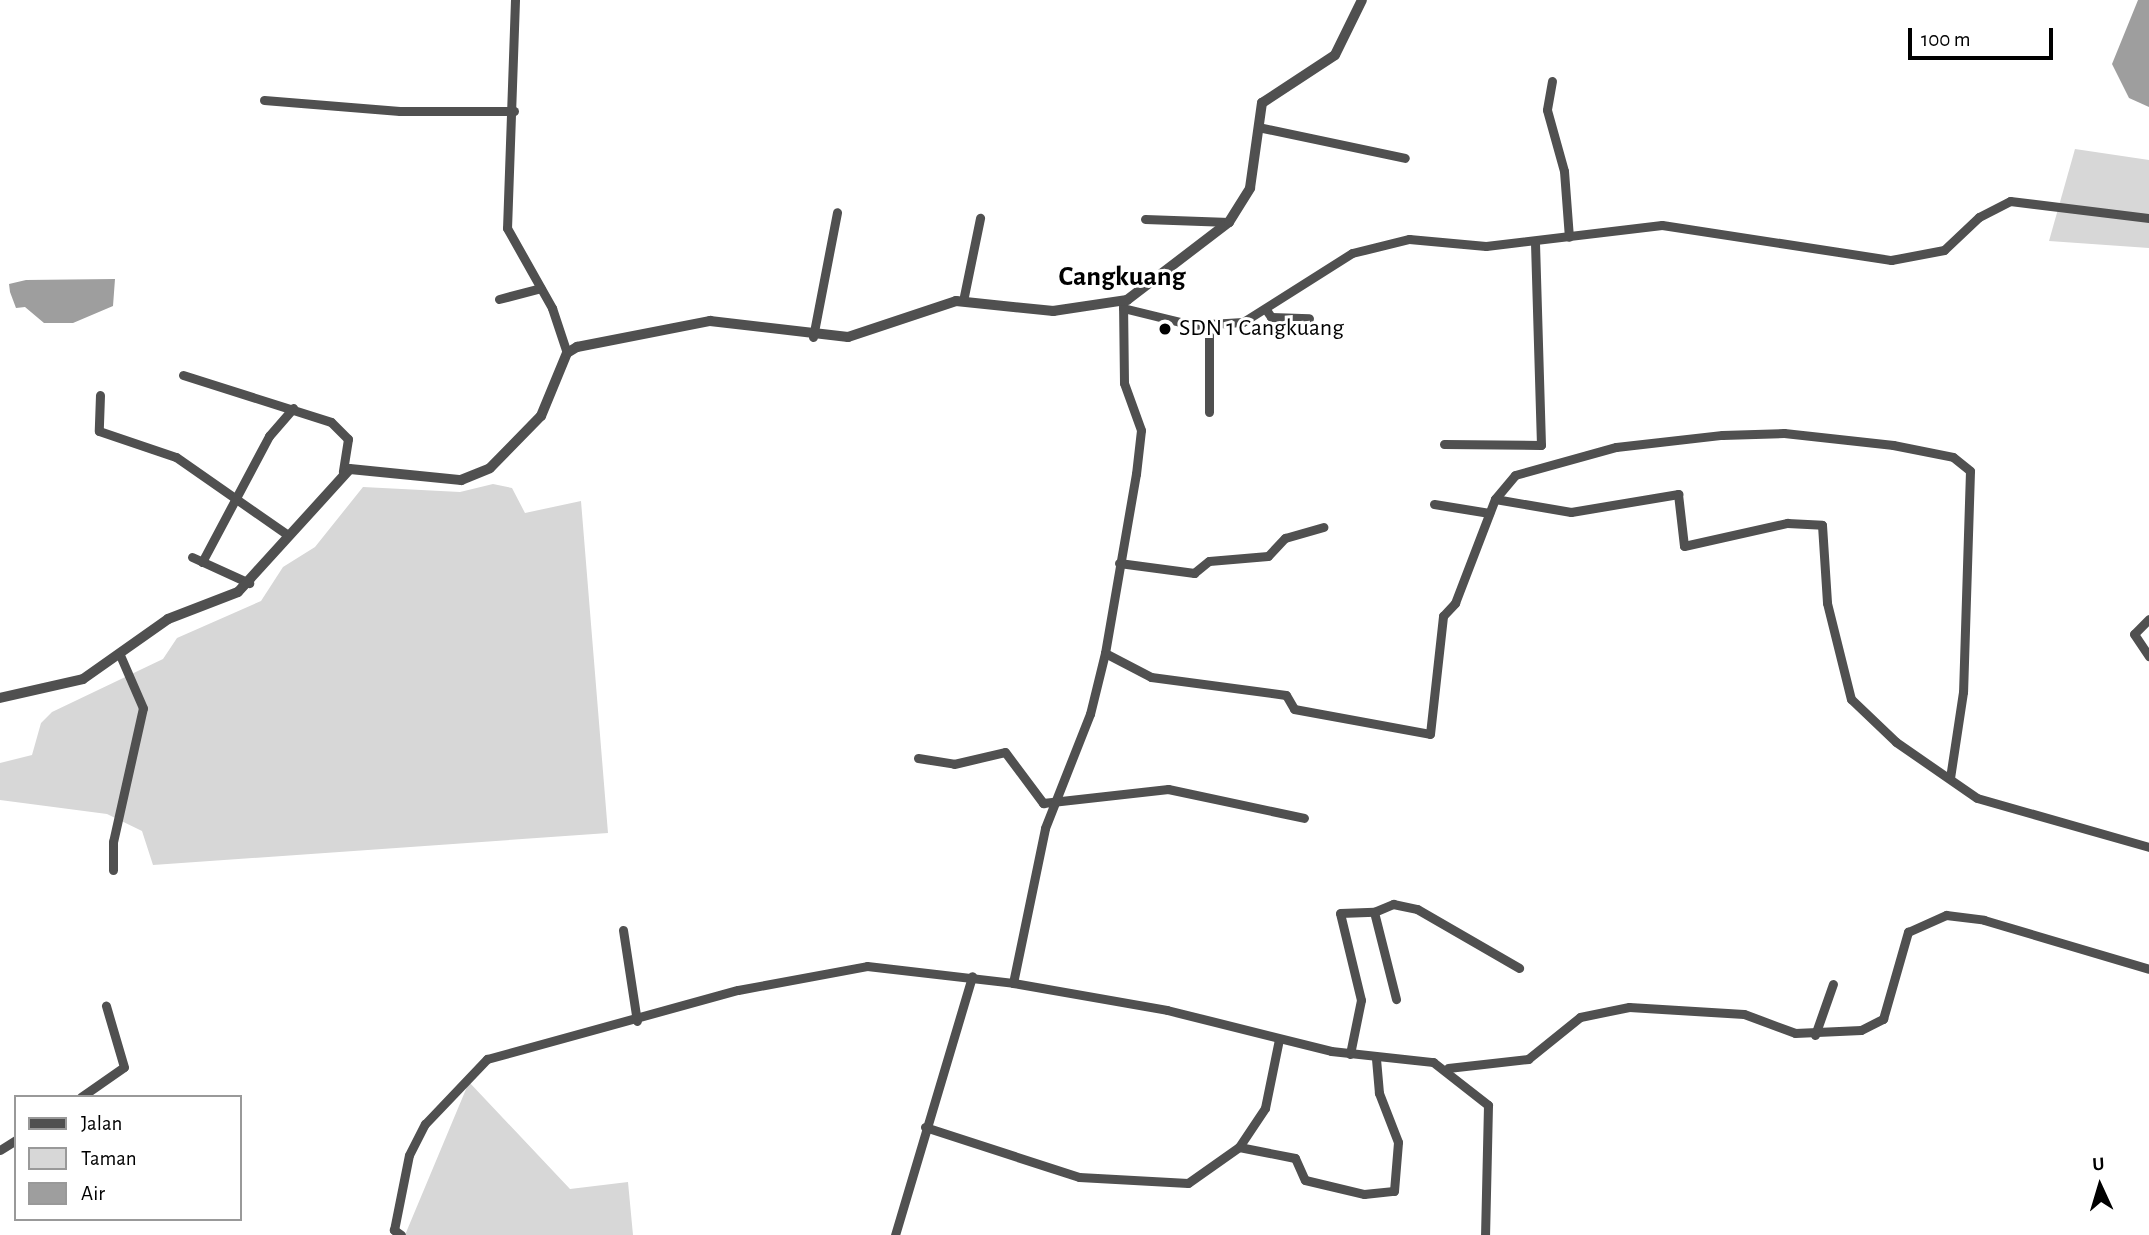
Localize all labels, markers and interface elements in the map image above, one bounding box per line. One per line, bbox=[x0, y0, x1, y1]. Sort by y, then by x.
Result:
scale bar bbox=[1911, 14, 2056, 58]
text: 100 m bbox=[1921, 29, 1971, 50]
district label: Cangkuang bbox=[1058, 260, 1186, 294]
place label: SDN 1 Cangkuang bbox=[1179, 315, 1344, 343]
marker: SDN 1 Cangkuang bbox=[1157, 321, 1173, 337]
legend bbox=[14, 1095, 242, 1221]
text: Jalan bbox=[81, 1113, 122, 1134]
text: Taman bbox=[81, 1148, 137, 1169]
north arrow bbox=[2065, 1151, 2135, 1221]
text: U bbox=[2092, 1155, 2105, 1174]
text: Air bbox=[81, 1183, 105, 1204]

